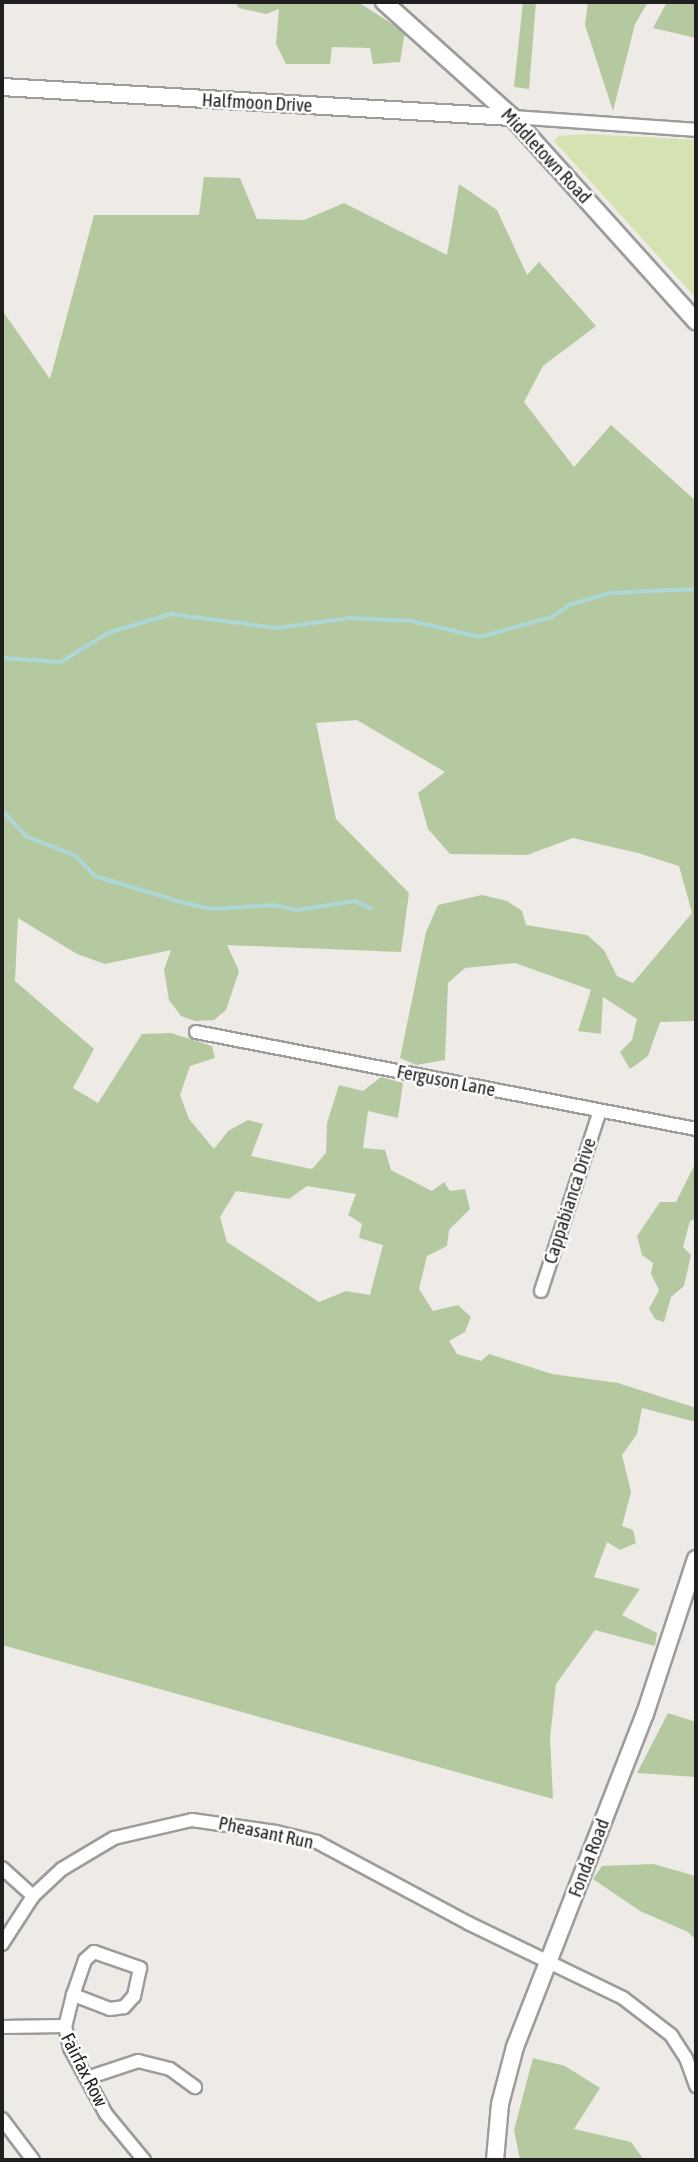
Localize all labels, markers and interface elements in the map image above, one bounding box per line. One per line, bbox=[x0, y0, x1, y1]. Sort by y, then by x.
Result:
street label: Halfmoon Drive bbox=[201, 89, 313, 117]
street label: Middletown Road bbox=[496, 104, 596, 208]
street label: Ferguson Lane bbox=[395, 1060, 497, 1102]
street label: Cappabianca Drive bbox=[539, 1135, 601, 1267]
street label: Pheasant Run bbox=[216, 1812, 316, 1854]
street label: Fonda Road bbox=[564, 1816, 614, 1900]
street label: Fairfax Row bbox=[56, 2029, 112, 2111]

